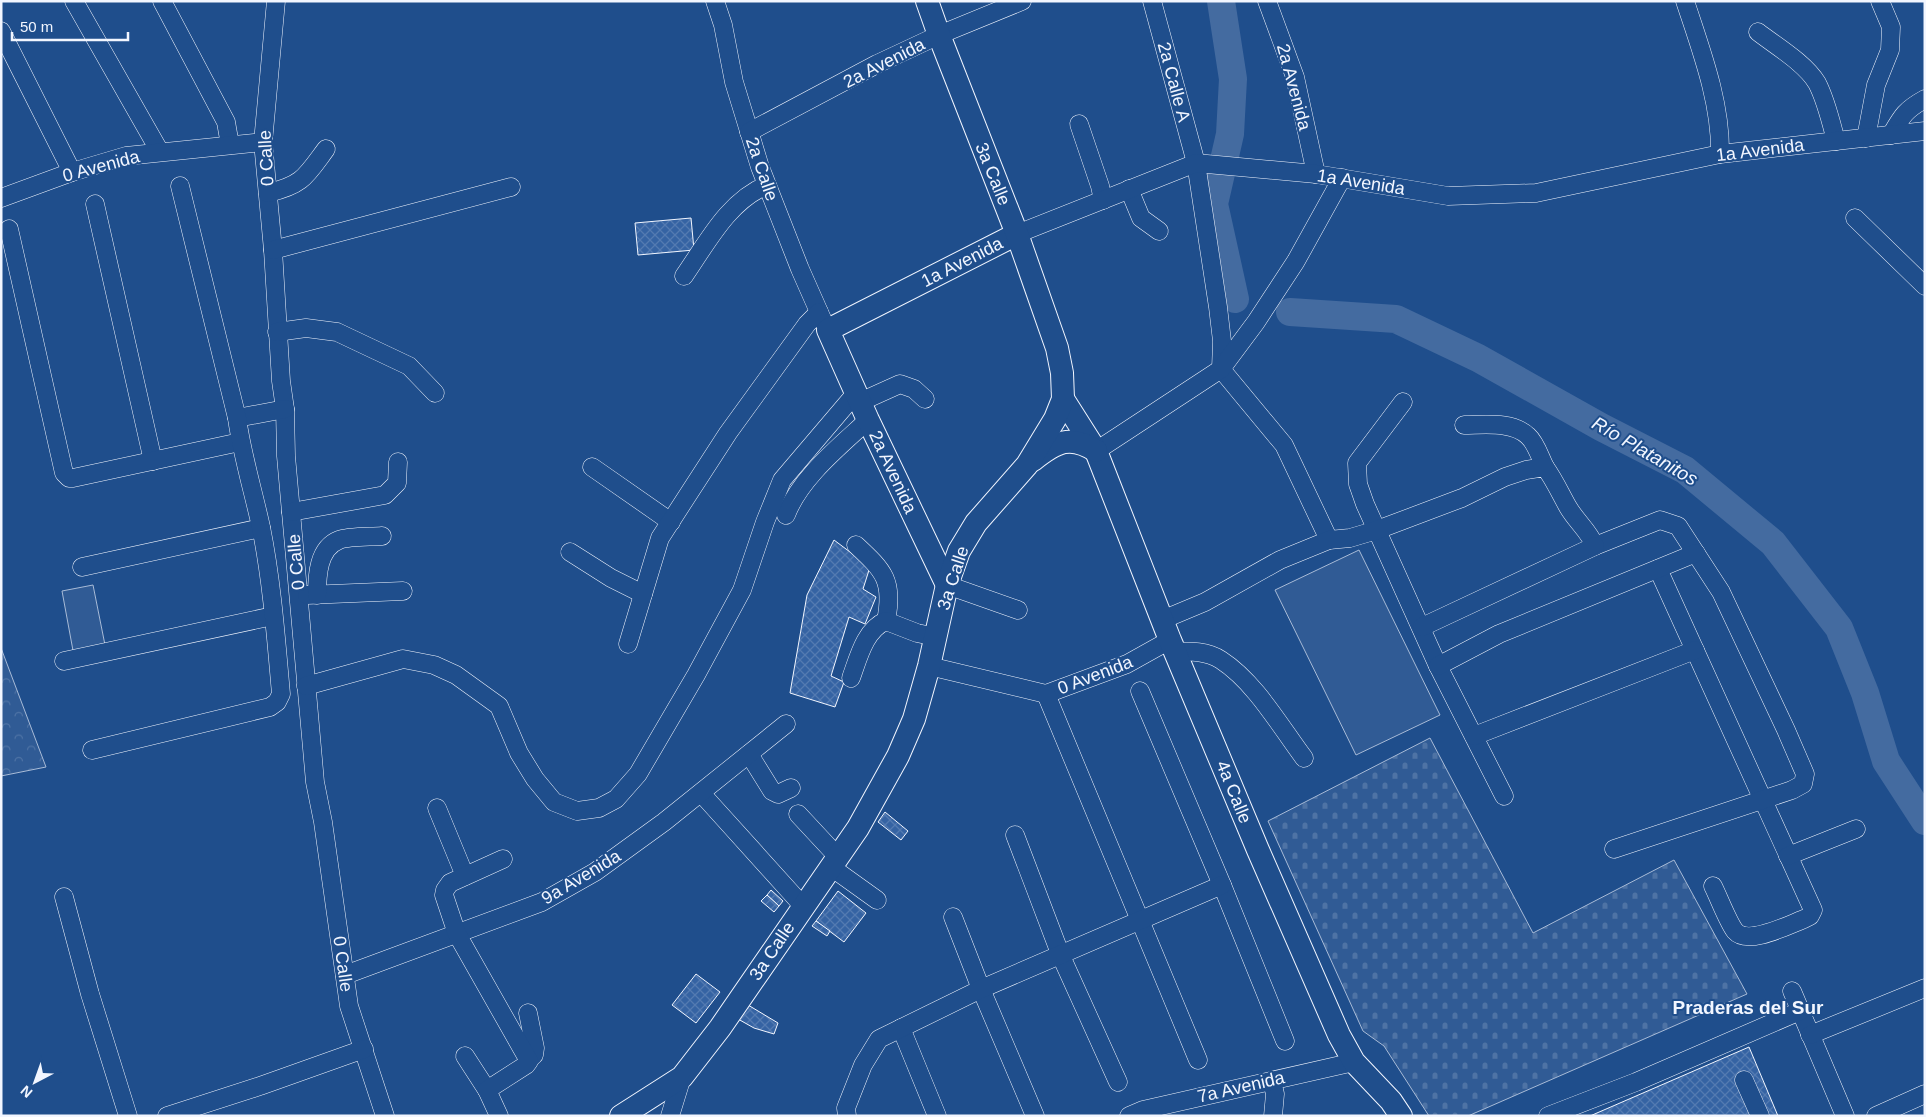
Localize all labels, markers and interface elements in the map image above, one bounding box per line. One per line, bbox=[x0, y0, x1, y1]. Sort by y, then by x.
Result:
scale bar bbox=[12, 10, 129, 42]
text: 50 m bbox=[20, 18, 53, 35]
street label: 2a Avenida bbox=[840, 33, 929, 92]
street label: 2a Calle A bbox=[1154, 40, 1194, 124]
street label: 2a Avenida bbox=[1273, 42, 1315, 133]
street label: 0 Calle bbox=[255, 129, 277, 187]
street label: 2a Calle bbox=[742, 135, 782, 203]
street label: 1a Avenida bbox=[1715, 135, 1806, 165]
street label: 3a Calle bbox=[971, 140, 1015, 208]
street label: 0 Avenida bbox=[60, 146, 143, 186]
street label: 1a Avenida bbox=[1316, 165, 1407, 199]
street label: 1a Avenida bbox=[918, 232, 1007, 291]
water label: Río Platanitos bbox=[1589, 412, 1702, 490]
street label: 2a Avenida bbox=[865, 428, 921, 517]
street label: 0 Calle bbox=[284, 533, 308, 591]
street label: 3a Calle bbox=[933, 544, 973, 612]
street label: 0 Avenida bbox=[1055, 651, 1136, 698]
street label: 4a Calle bbox=[1212, 758, 1256, 826]
street label: 9a Avenida bbox=[538, 845, 625, 908]
street label: 3a Calle bbox=[745, 918, 799, 984]
street label: 0 Calle bbox=[329, 935, 357, 993]
district label: Praderas del Sur bbox=[1672, 997, 1824, 1018]
north arrow bbox=[10, 1057, 60, 1107]
street label: 7a Avenida bbox=[1196, 1067, 1287, 1107]
text: N bbox=[17, 1082, 36, 1101]

